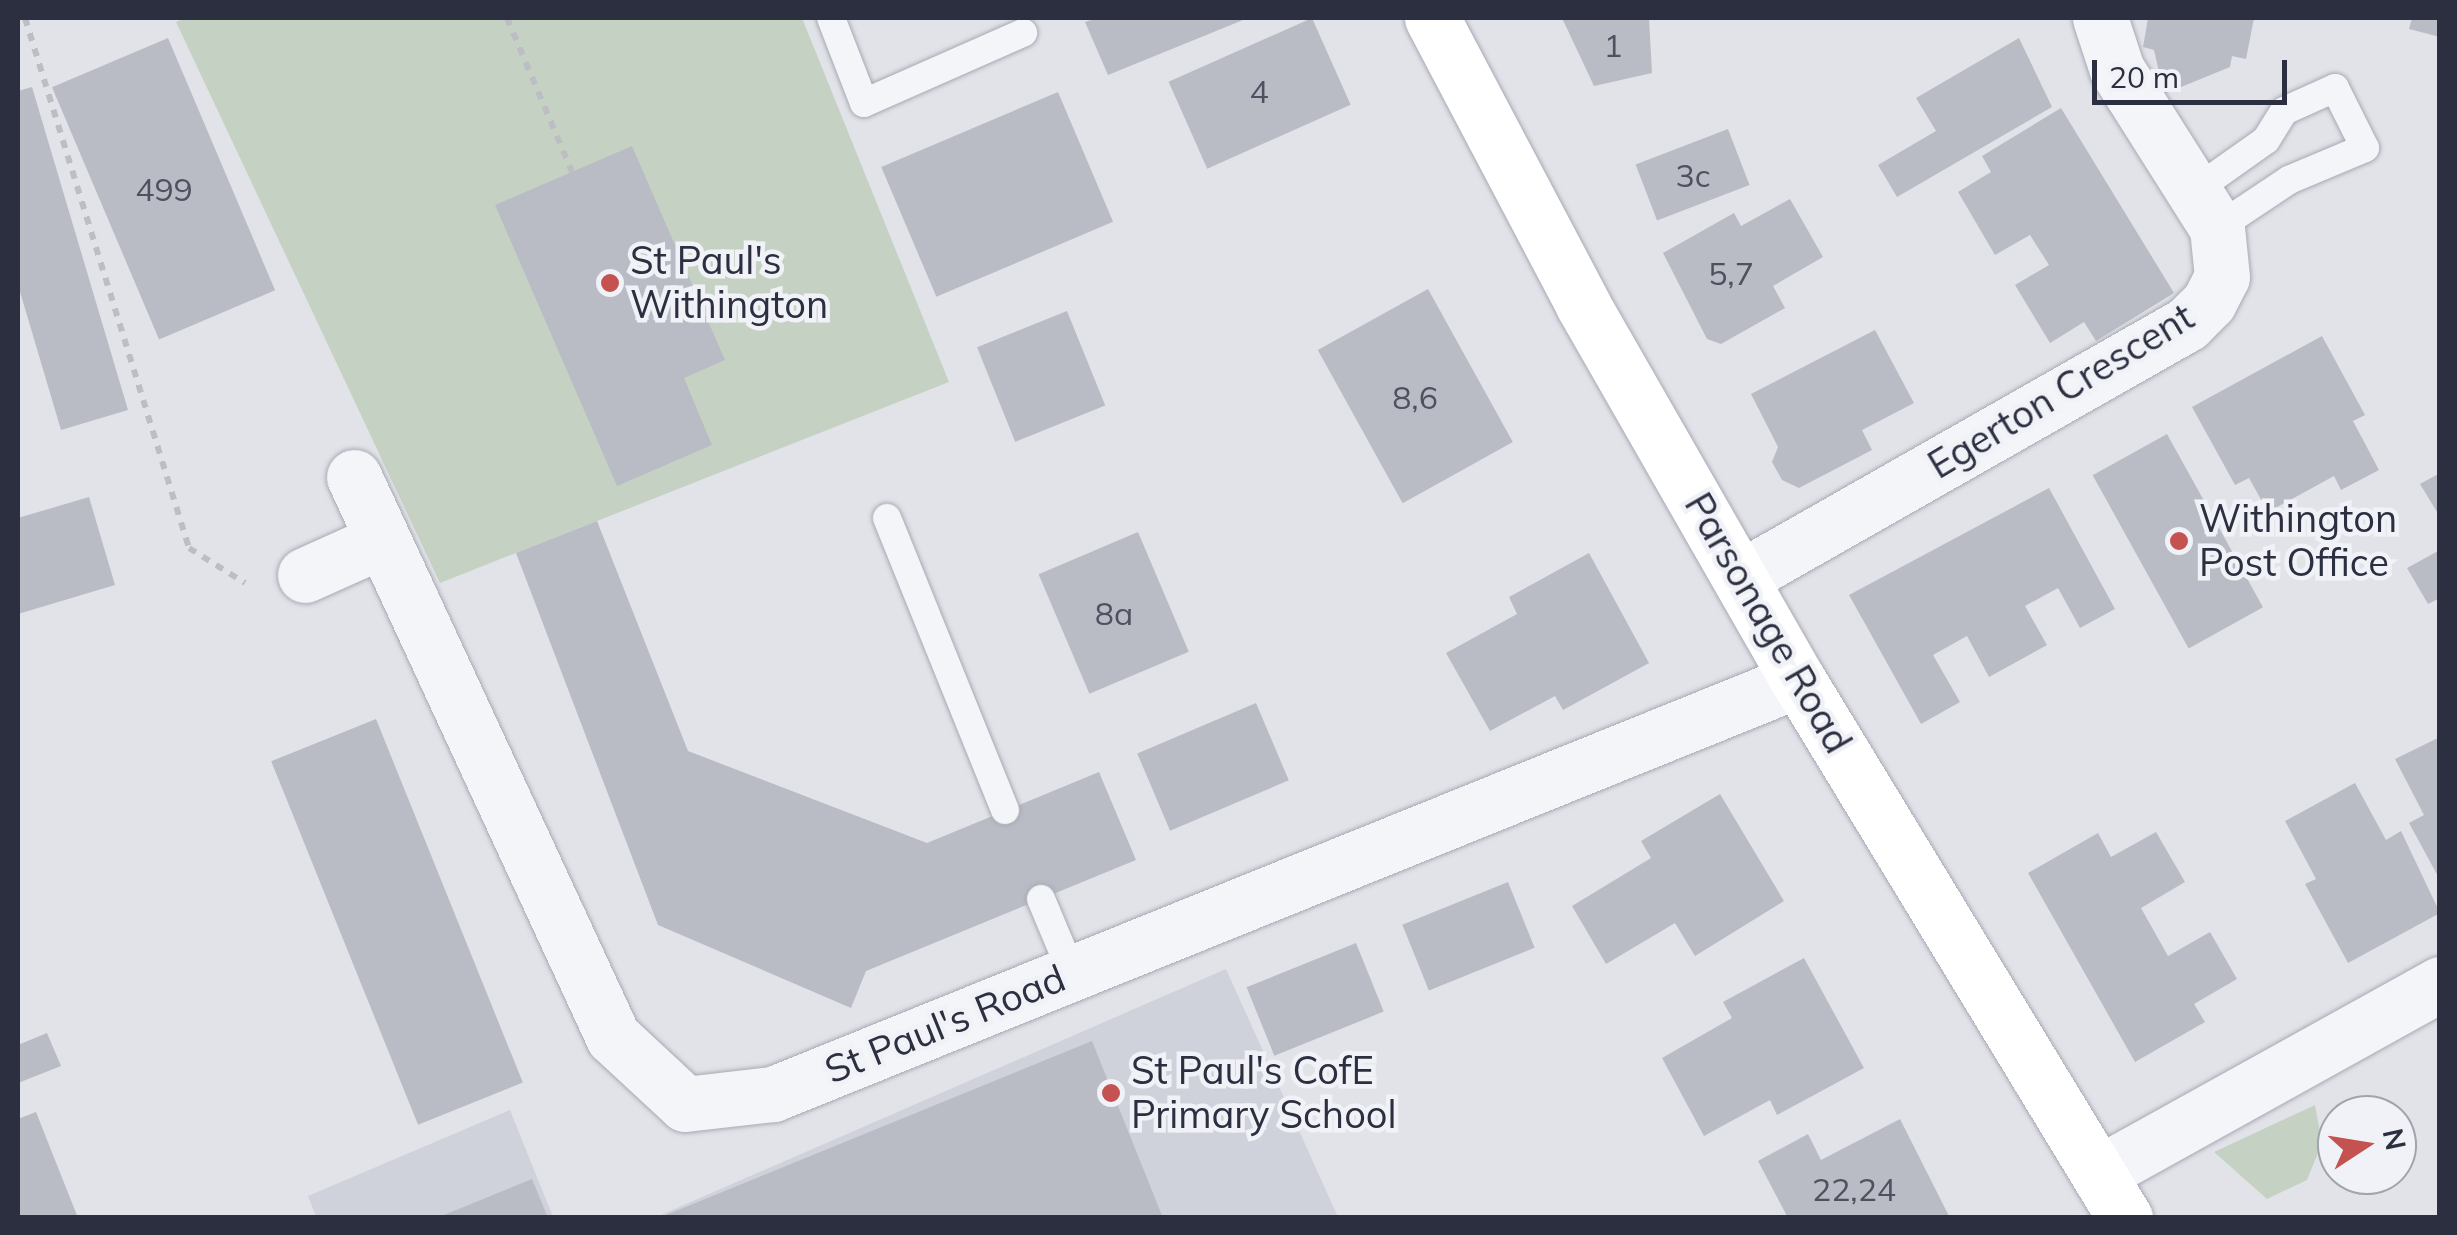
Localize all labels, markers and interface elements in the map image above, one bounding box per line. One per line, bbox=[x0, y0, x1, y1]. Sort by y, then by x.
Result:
house number: 1 bbox=[1603, 26, 1623, 64]
scale bar bbox=[2097, 40, 2292, 102]
text: 20 m bbox=[2109, 58, 2179, 96]
house number: 4 bbox=[1249, 72, 1269, 110]
house number: 3c bbox=[1675, 156, 1711, 194]
house number: 499 bbox=[135, 170, 193, 208]
place label: St Paul's Withington bbox=[630, 238, 828, 328]
house number: 5,7 bbox=[1708, 254, 1754, 292]
marker: St Paul's Withington bbox=[599, 272, 621, 294]
street label: Egerton Crescent bbox=[1920, 294, 2202, 488]
house number: 8,6 bbox=[1392, 378, 1438, 416]
street label: Parsonage Road bbox=[1675, 485, 1861, 761]
place label: Withington Post Office bbox=[2199, 496, 2397, 586]
marker: Withington Post Office bbox=[2168, 530, 2190, 552]
house number: 8a bbox=[1095, 594, 1133, 632]
street label: St Paul's Road bbox=[818, 955, 1072, 1093]
place label: St Paul's CofE Primary School bbox=[1131, 1048, 1397, 1138]
marker: St Paul's CofE Primary School bbox=[1100, 1082, 1122, 1104]
north arrow bbox=[2317, 1095, 2417, 1195]
text: N bbox=[2376, 1125, 2414, 1153]
house number: 22,24 bbox=[1812, 1170, 1896, 1208]

